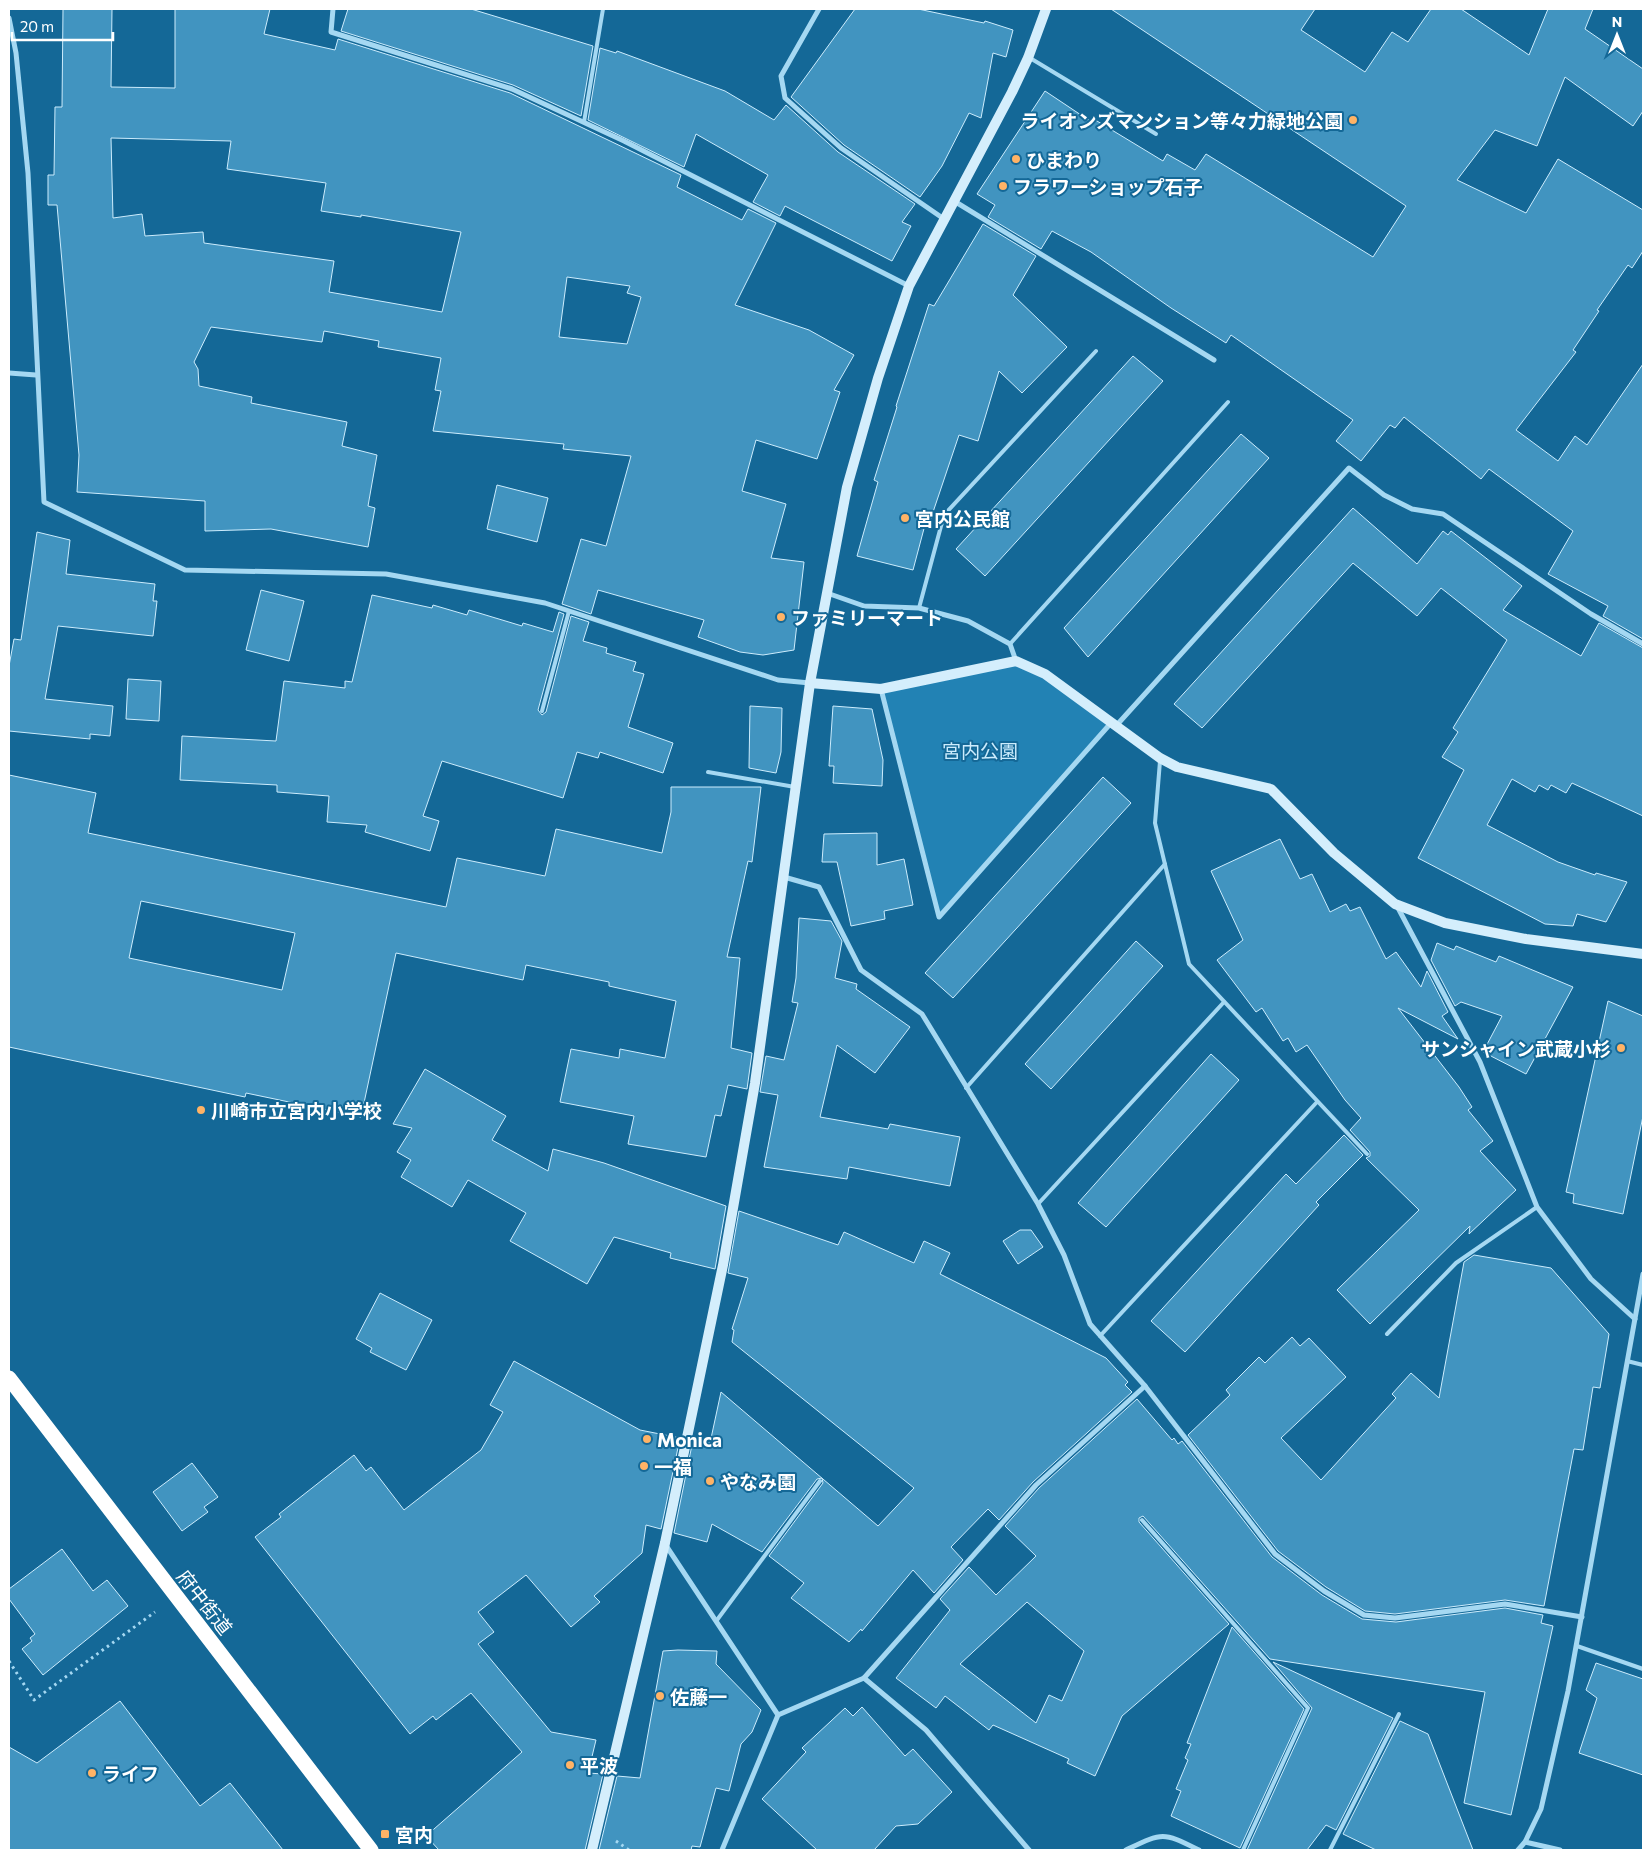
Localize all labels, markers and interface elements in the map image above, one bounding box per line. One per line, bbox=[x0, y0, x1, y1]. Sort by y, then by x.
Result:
scale bar bbox=[12, 10, 114, 42]
north arrow bbox=[1592, 10, 1642, 60]
text: N bbox=[1612, 13, 1622, 30]
text: 20 m bbox=[20, 17, 54, 35]
place label: ライオンズマンション等々力緑地公園 bbox=[1020, 109, 1343, 132]
marker: ライオンズマンション等々力緑地公園 bbox=[1347, 114, 1359, 126]
place label: ひまわり bbox=[1026, 148, 1102, 171]
marker: ひまわり bbox=[1010, 153, 1022, 165]
place label: フラワーショップ石子 bbox=[1013, 175, 1203, 198]
marker: フラワーショップ石子 bbox=[997, 180, 1009, 192]
place label: 宮内公民館 bbox=[915, 507, 1010, 530]
marker: 宮内公民館 bbox=[899, 512, 911, 524]
place label: ファミリーマート bbox=[791, 606, 943, 629]
marker: ファミリーマート bbox=[775, 611, 787, 623]
park label: 宮内公園 bbox=[942, 739, 1018, 762]
place label: サンシャイン武蔵小杉 bbox=[1421, 1037, 1611, 1060]
marker: サンシャイン武蔵小杉 bbox=[1615, 1042, 1627, 1054]
place label: 川崎市立宮内小学校 bbox=[211, 1099, 382, 1122]
marker: 川崎市立宮内小学校 bbox=[195, 1104, 207, 1116]
place label: Monica bbox=[657, 1428, 722, 1451]
marker: Monica bbox=[641, 1433, 653, 1445]
place label: 一福 bbox=[654, 1455, 692, 1478]
marker: 一福 bbox=[638, 1460, 650, 1472]
place label: やなみ園 bbox=[720, 1470, 796, 1493]
marker: やなみ園 bbox=[704, 1475, 716, 1487]
street label: 府中街道 bbox=[173, 1565, 237, 1639]
place label: 佐藤一 bbox=[670, 1685, 727, 1708]
marker: 佐藤一 bbox=[654, 1690, 666, 1702]
place label: 平波 bbox=[580, 1754, 618, 1777]
marker: 平波 bbox=[564, 1759, 576, 1771]
place label: ライフ bbox=[102, 1762, 159, 1785]
marker: ライフ bbox=[86, 1767, 98, 1779]
place label: 宮内 bbox=[395, 1823, 433, 1846]
marker: 宮内 bbox=[379, 1828, 391, 1840]

